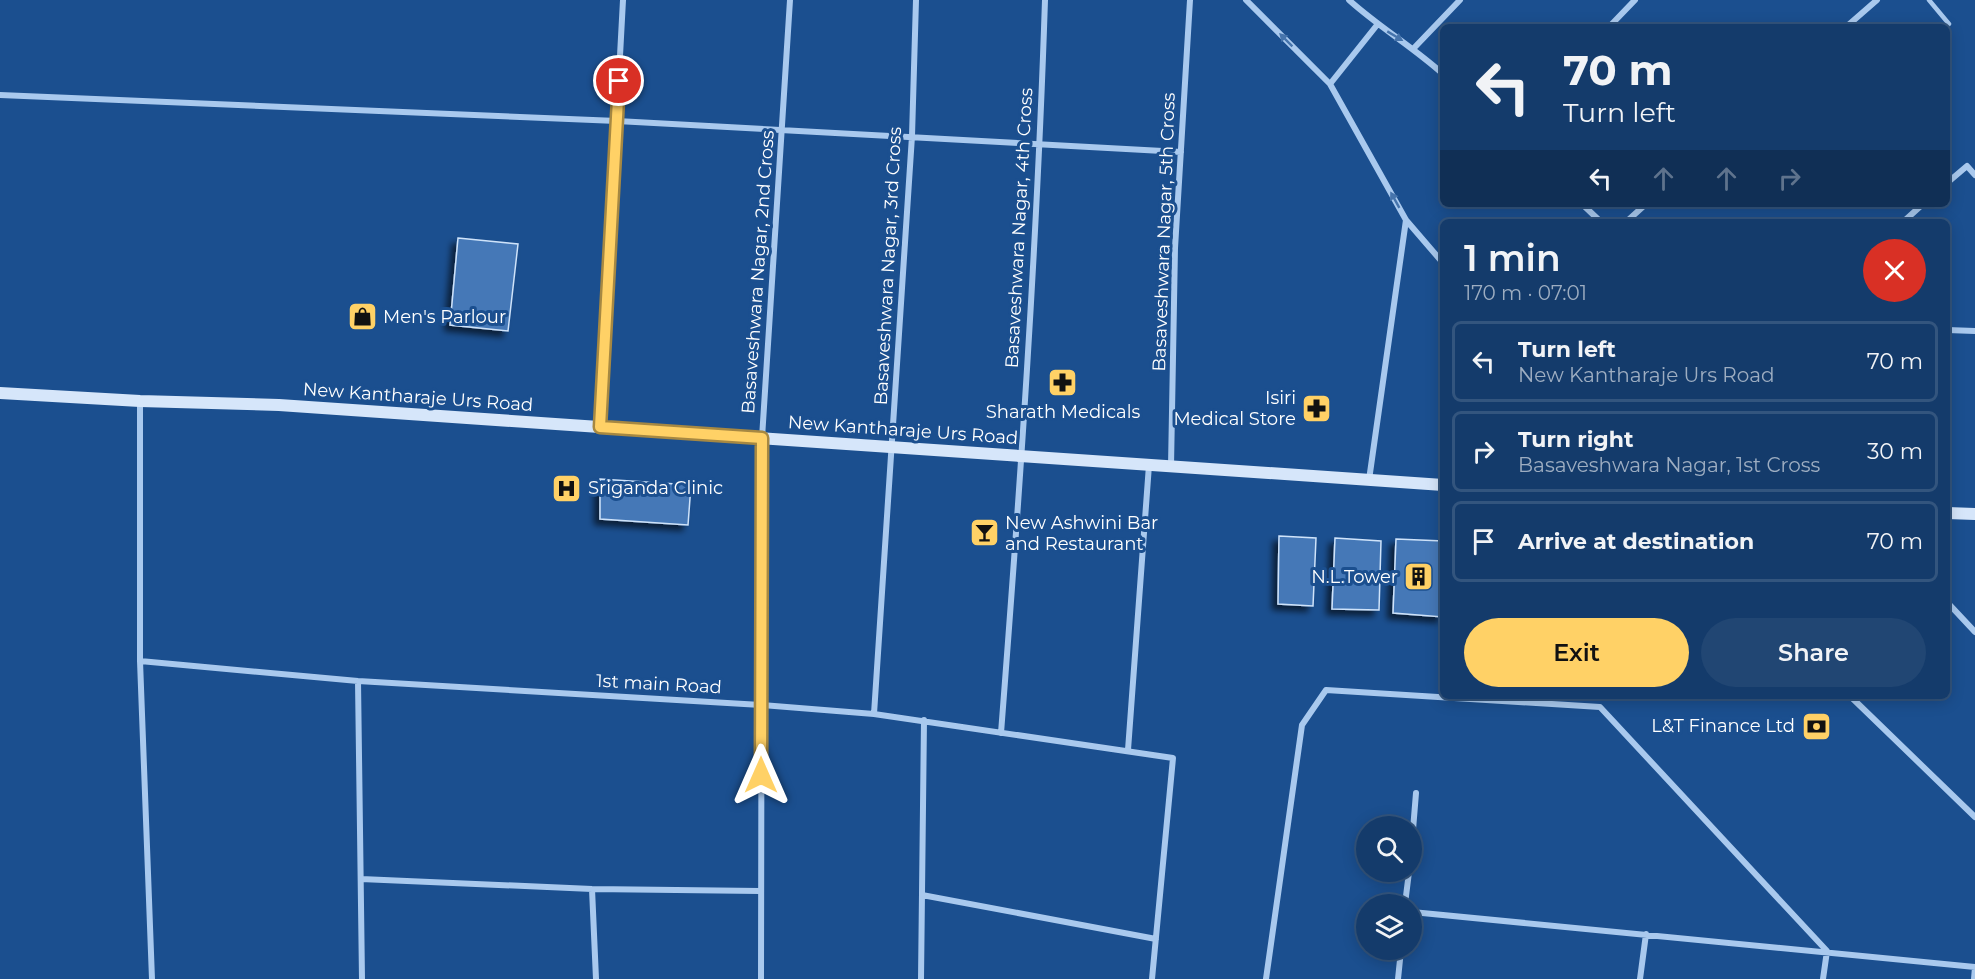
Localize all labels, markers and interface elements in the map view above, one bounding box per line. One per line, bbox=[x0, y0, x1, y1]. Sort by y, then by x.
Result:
one-way arrow bbox=[1387, 31, 1403, 42]
one-way arrow bbox=[1280, 34, 1294, 48]
text: 70 m bbox=[1563, 44, 1673, 96]
icon: left bbox=[1464, 48, 1542, 126]
pin bbox=[593, 55, 644, 106]
icon: arrive bbox=[602, 64, 635, 97]
street label: Basaveshwara Nagar, 4th Cross bbox=[1001, 87, 1037, 369]
street label: Basaveshwara Nagar, 5th Cross bbox=[1148, 92, 1180, 372]
text: Turn left bbox=[1563, 96, 1676, 129]
street label: Basaveshwara Nagar, 3rd Cross bbox=[870, 126, 906, 406]
street label: Basaveshwara Nagar, 2nd Cross bbox=[737, 129, 779, 414]
icon: left bbox=[1584, 162, 1617, 195]
icon: ahead bbox=[1647, 162, 1680, 195]
icon: ahead bbox=[1710, 162, 1743, 195]
icon: right bbox=[1773, 162, 1806, 195]
one-way arrow bbox=[1390, 191, 1400, 208]
text: 1 min bbox=[1464, 236, 1561, 280]
button: close bbox=[1863, 239, 1926, 302]
text: 170 m · 07:01 bbox=[1464, 281, 1587, 305]
shop icon: Men's Parlour bbox=[346, 301, 378, 333]
place label: Men's Parlour bbox=[383, 306, 506, 328]
text: Turn left bbox=[1518, 336, 1616, 363]
icon: left bbox=[1467, 345, 1500, 378]
text: 70 m bbox=[1867, 348, 1923, 375]
text: New Kantharaje Urs Road bbox=[1518, 363, 1775, 387]
pharmacy icon: Sharath Medicals bbox=[1047, 367, 1079, 399]
street label: New Kantharaje Urs Road bbox=[302, 378, 534, 416]
place label: Isiri Medical Store bbox=[1173, 387, 1296, 430]
pharmacy icon: Isiri Medical Store bbox=[1301, 392, 1333, 424]
place label: Sharath Medicals bbox=[986, 401, 1141, 423]
street label: New Kantharaje Urs Road bbox=[787, 411, 1019, 449]
text: Turn right bbox=[1518, 426, 1633, 453]
icon: right bbox=[1467, 435, 1500, 468]
text: 30 m bbox=[1867, 438, 1923, 465]
text: Basaveshwara Nagar, 1st Cross bbox=[1518, 453, 1820, 477]
hospital icon: Sriganda Clinic bbox=[551, 472, 583, 504]
place label: Sriganda Clinic bbox=[588, 477, 723, 499]
place label: New Ashwini Bar and Restaurant bbox=[1005, 512, 1158, 555]
bar icon: New Ashwini Bar and Restaurant bbox=[968, 517, 1000, 549]
icon: arrive bbox=[1467, 525, 1500, 558]
text: Arrive at destination bbox=[1518, 528, 1754, 555]
text: 70 m bbox=[1867, 528, 1923, 555]
building icon: N.L.Tower bbox=[1403, 561, 1435, 593]
place label: N.L.Tower bbox=[1311, 566, 1398, 588]
button: Exit bbox=[1464, 618, 1689, 687]
button: Share bbox=[1701, 618, 1926, 687]
street label: 1st main Road bbox=[596, 670, 722, 698]
bank icon: L&T Finance Ltd bbox=[1800, 710, 1832, 742]
place label: L&T Finance Ltd bbox=[1651, 715, 1795, 737]
position arrow bbox=[729, 743, 793, 807]
map controls bbox=[1356, 816, 1422, 960]
button: search bbox=[1356, 816, 1422, 882]
button: layers bbox=[1356, 894, 1422, 960]

